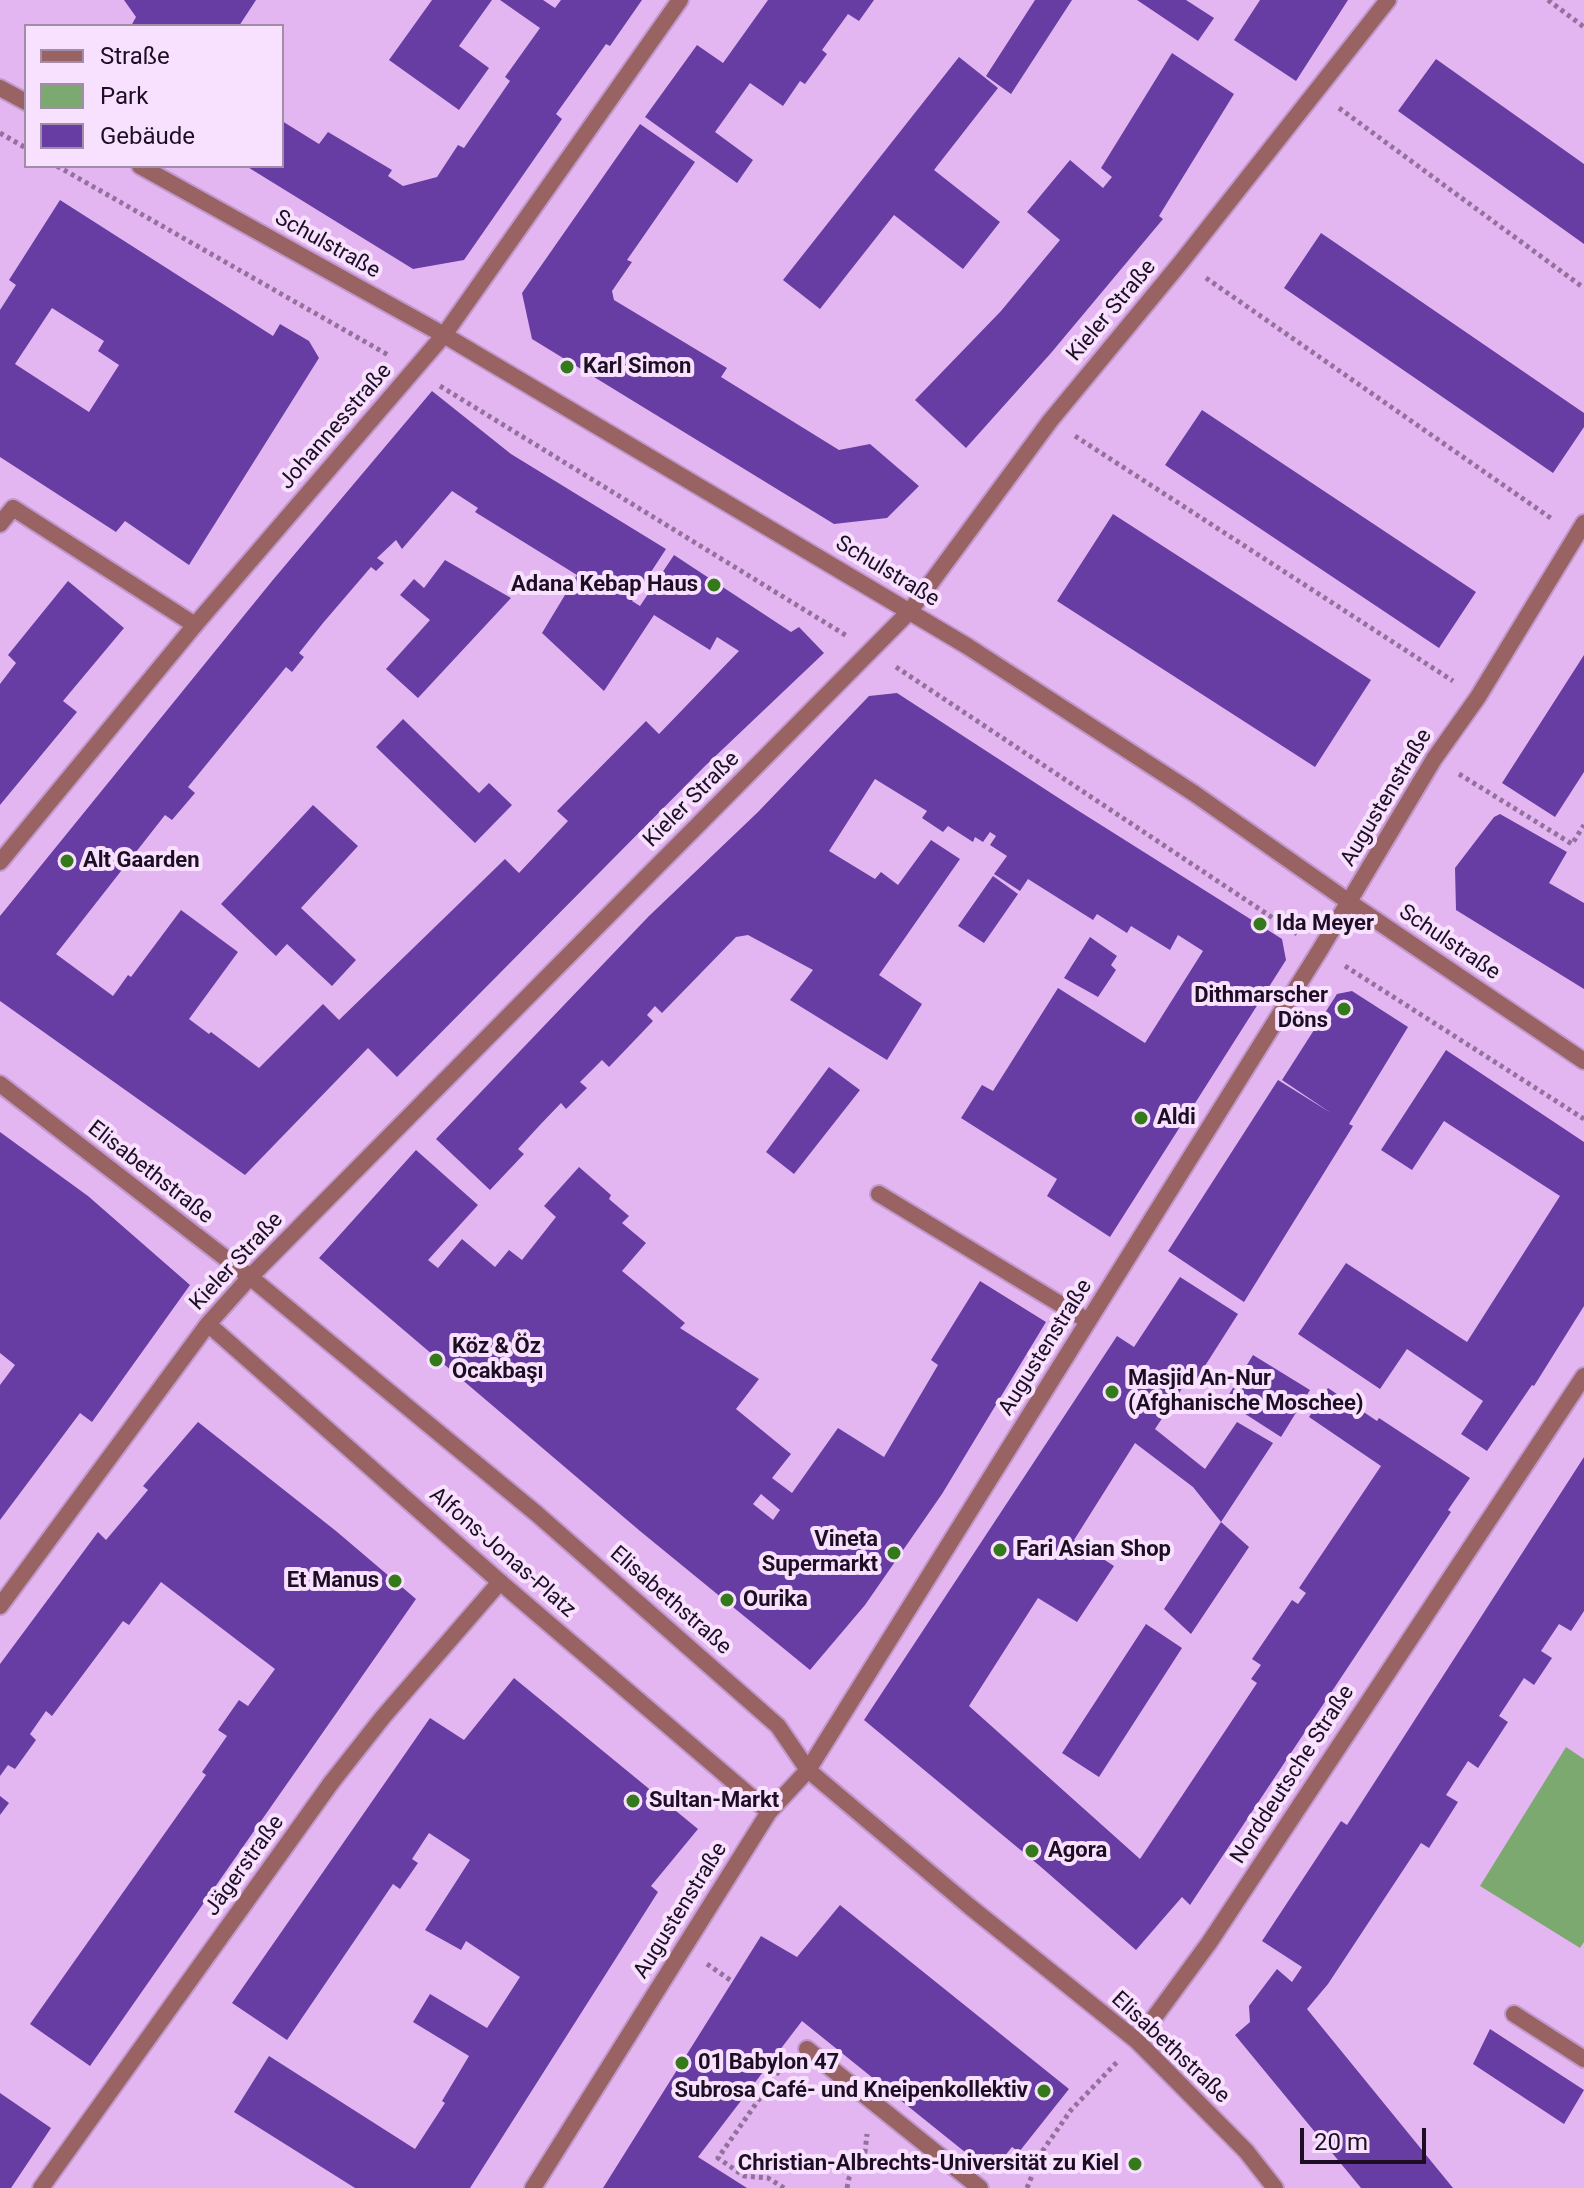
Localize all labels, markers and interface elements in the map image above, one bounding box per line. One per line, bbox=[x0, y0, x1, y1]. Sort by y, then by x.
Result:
legend bbox=[24, 24, 284, 168]
text: Straße bbox=[100, 42, 170, 70]
text: Park bbox=[100, 82, 148, 110]
text: Gebäude bbox=[100, 122, 195, 150]
street label: Schulstraße bbox=[270, 205, 384, 285]
street label: Kieler Straße bbox=[1062, 255, 1162, 367]
place label: Karl Simon bbox=[583, 354, 691, 380]
marker: Karl Simon bbox=[558, 358, 576, 376]
street label: Johannesstraße bbox=[274, 359, 398, 495]
street label: Schulstraße bbox=[830, 531, 944, 613]
place label: Adana Kebap Haus bbox=[511, 572, 698, 598]
marker: Adana Kebap Haus bbox=[705, 576, 723, 594]
street label: Augustenstraße bbox=[1336, 725, 1438, 871]
street label: Kieler Straße bbox=[639, 747, 745, 853]
place label: Alt Gaarden bbox=[83, 848, 200, 874]
marker: Alt Gaarden bbox=[58, 852, 76, 870]
street label: Schulstraße bbox=[1393, 899, 1505, 987]
place label: Ida Meyer bbox=[1276, 911, 1374, 937]
marker: Ida Meyer bbox=[1251, 915, 1269, 933]
place label: Dithmarscher Döns bbox=[1194, 983, 1328, 1034]
marker: Dithmarscher Döns bbox=[1335, 1000, 1353, 1018]
place label: Aldi bbox=[1157, 1105, 1196, 1131]
marker: Aldi bbox=[1132, 1109, 1150, 1127]
street label: Elisabethstraße bbox=[82, 1116, 218, 1230]
street label: Kieler Straße bbox=[185, 1207, 289, 1317]
street label: Augustenstraße bbox=[994, 1275, 1098, 1421]
place label: Köz & Öz Ocakbaşı bbox=[452, 1334, 544, 1386]
marker: Köz & Öz Ocakbaşı bbox=[427, 1351, 445, 1369]
place label: Masjid An-Nur (Afghanische Moschee) bbox=[1128, 1366, 1364, 1418]
marker: Masjid An-Nur (Afghanische Moschee) bbox=[1103, 1383, 1121, 1401]
street label: Alfons-Jonas-Platz bbox=[424, 1482, 580, 1624]
place label: Vineta Supermarkt bbox=[762, 1527, 878, 1578]
place label: Fari Asian Shop bbox=[1016, 1537, 1171, 1563]
street label: Elisabethstraße bbox=[604, 1541, 736, 1661]
marker: Fari Asian Shop bbox=[991, 1541, 1009, 1559]
marker: Vineta Supermarkt bbox=[885, 1544, 903, 1562]
place label: Et Manus bbox=[287, 1568, 379, 1594]
marker: Et Manus bbox=[386, 1572, 404, 1590]
place label: Ourika bbox=[743, 1587, 808, 1613]
marker: Ourika bbox=[718, 1591, 736, 1609]
street label: Norddeutsche Straße bbox=[1225, 1681, 1361, 1869]
place label: Sultan-Markt bbox=[649, 1788, 779, 1814]
marker: Sultan-Markt bbox=[624, 1792, 642, 1810]
street label: Jägerstraße bbox=[200, 1811, 290, 1921]
street label: Augustenstraße bbox=[629, 1838, 733, 1984]
place label: Agora bbox=[1048, 1838, 1107, 1864]
marker: Agora bbox=[1023, 1842, 1041, 1860]
street label: Elisabethstraße bbox=[1105, 1986, 1235, 2110]
place label: 01 Babylon 47 bbox=[698, 2050, 839, 2076]
marker: 01 Babylon 47 bbox=[673, 2054, 691, 2072]
place label: Subrosa Café- und Kneipenkollektiv bbox=[674, 2078, 1028, 2104]
marker: Subrosa Café- und Kneipenkollektiv bbox=[1035, 2082, 1053, 2100]
scale bar bbox=[1304, 2112, 1430, 2162]
text: 20 m bbox=[1314, 2128, 1368, 2156]
place label: Christian-Albrechts-Universität zu Kiel bbox=[738, 2151, 1119, 2177]
marker: Christian-Albrechts-Universität zu Kiel bbox=[1126, 2155, 1144, 2173]

